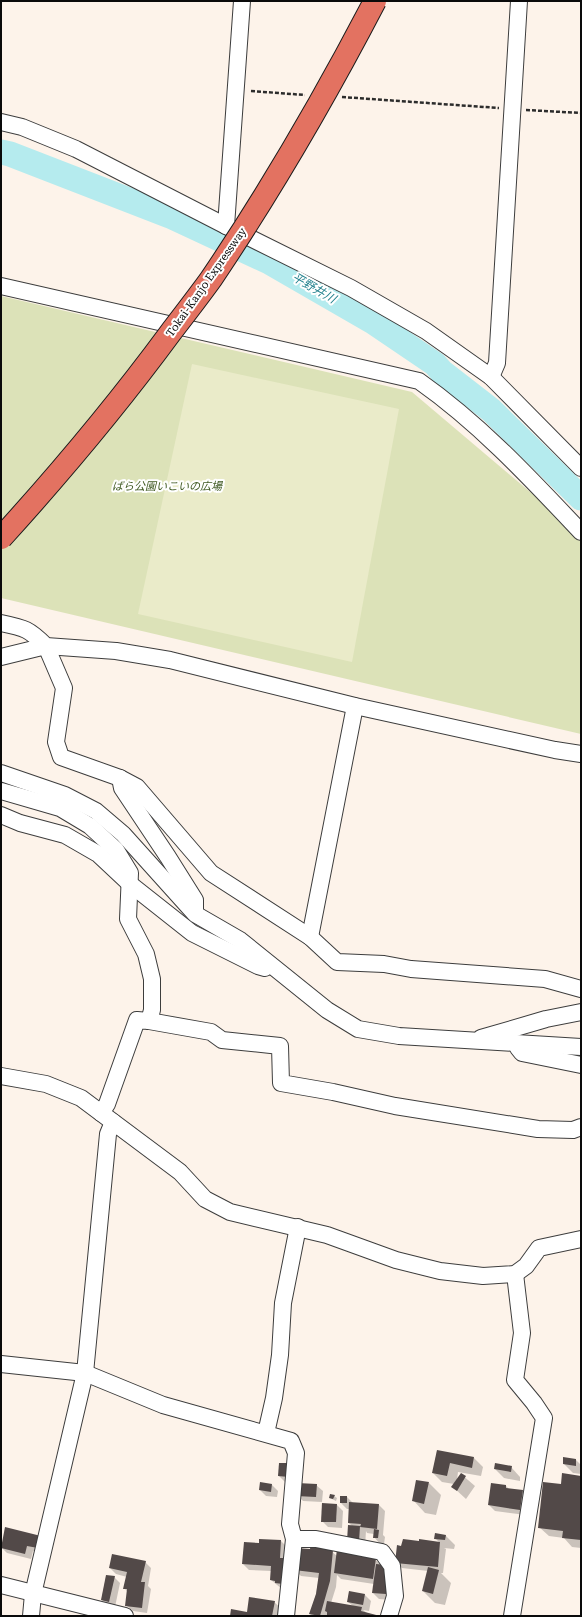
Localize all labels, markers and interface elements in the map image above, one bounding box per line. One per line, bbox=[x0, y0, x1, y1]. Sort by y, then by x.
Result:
street label: Tokai-Kanjo Expressway bbox=[164, 225, 249, 339]
water label: 平野井川 bbox=[290, 270, 340, 307]
park label: ばら公園いこいの広場 bbox=[112, 480, 224, 493]

